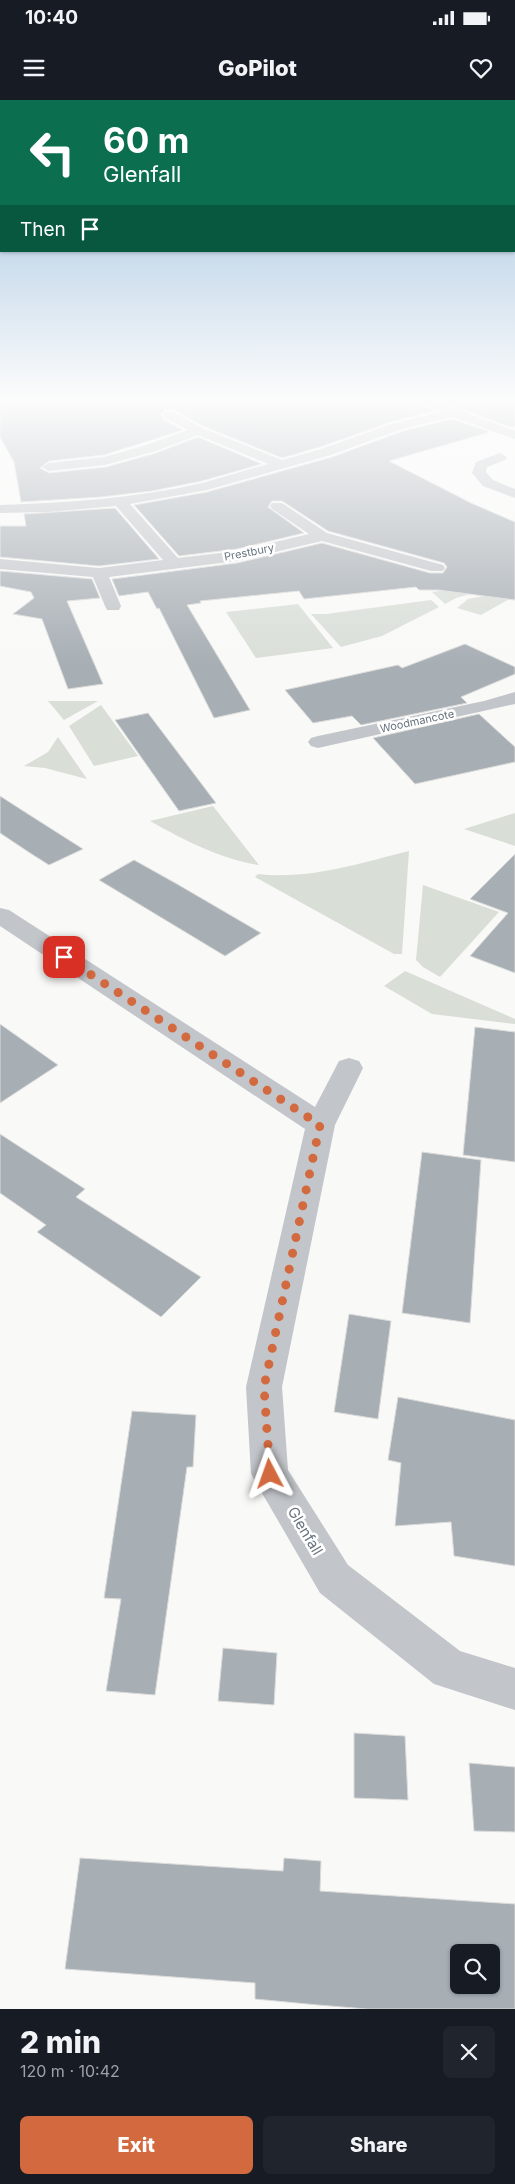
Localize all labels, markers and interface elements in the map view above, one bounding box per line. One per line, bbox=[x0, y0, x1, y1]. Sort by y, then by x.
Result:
text: 10:40 bbox=[25, 6, 78, 29]
icon: menu bbox=[20, 54, 48, 82]
icon: heart bbox=[467, 54, 495, 82]
text: GoPilot bbox=[218, 55, 297, 81]
text: 60 m bbox=[103, 119, 190, 161]
icon: left bbox=[20, 120, 85, 185]
text: Glenfall bbox=[103, 161, 181, 187]
icon: arrive bbox=[76, 215, 104, 243]
text: Then bbox=[20, 218, 66, 241]
street label: Prestbury bbox=[223, 540, 275, 564]
street label: Woodmancote bbox=[379, 706, 455, 736]
pin bbox=[43, 936, 85, 978]
icon: arrive bbox=[50, 943, 78, 971]
position arrow bbox=[243, 1447, 295, 1499]
street label: Glenfall bbox=[284, 1503, 327, 1559]
map controls bbox=[450, 1944, 500, 1994]
button: search bbox=[450, 1944, 500, 1994]
text: 2 min bbox=[20, 2024, 101, 2060]
button: close bbox=[443, 2026, 495, 2078]
text: 120 m · 10:42 bbox=[20, 2061, 120, 2081]
button: Exit bbox=[20, 2116, 253, 2174]
button: Share bbox=[263, 2116, 495, 2174]

